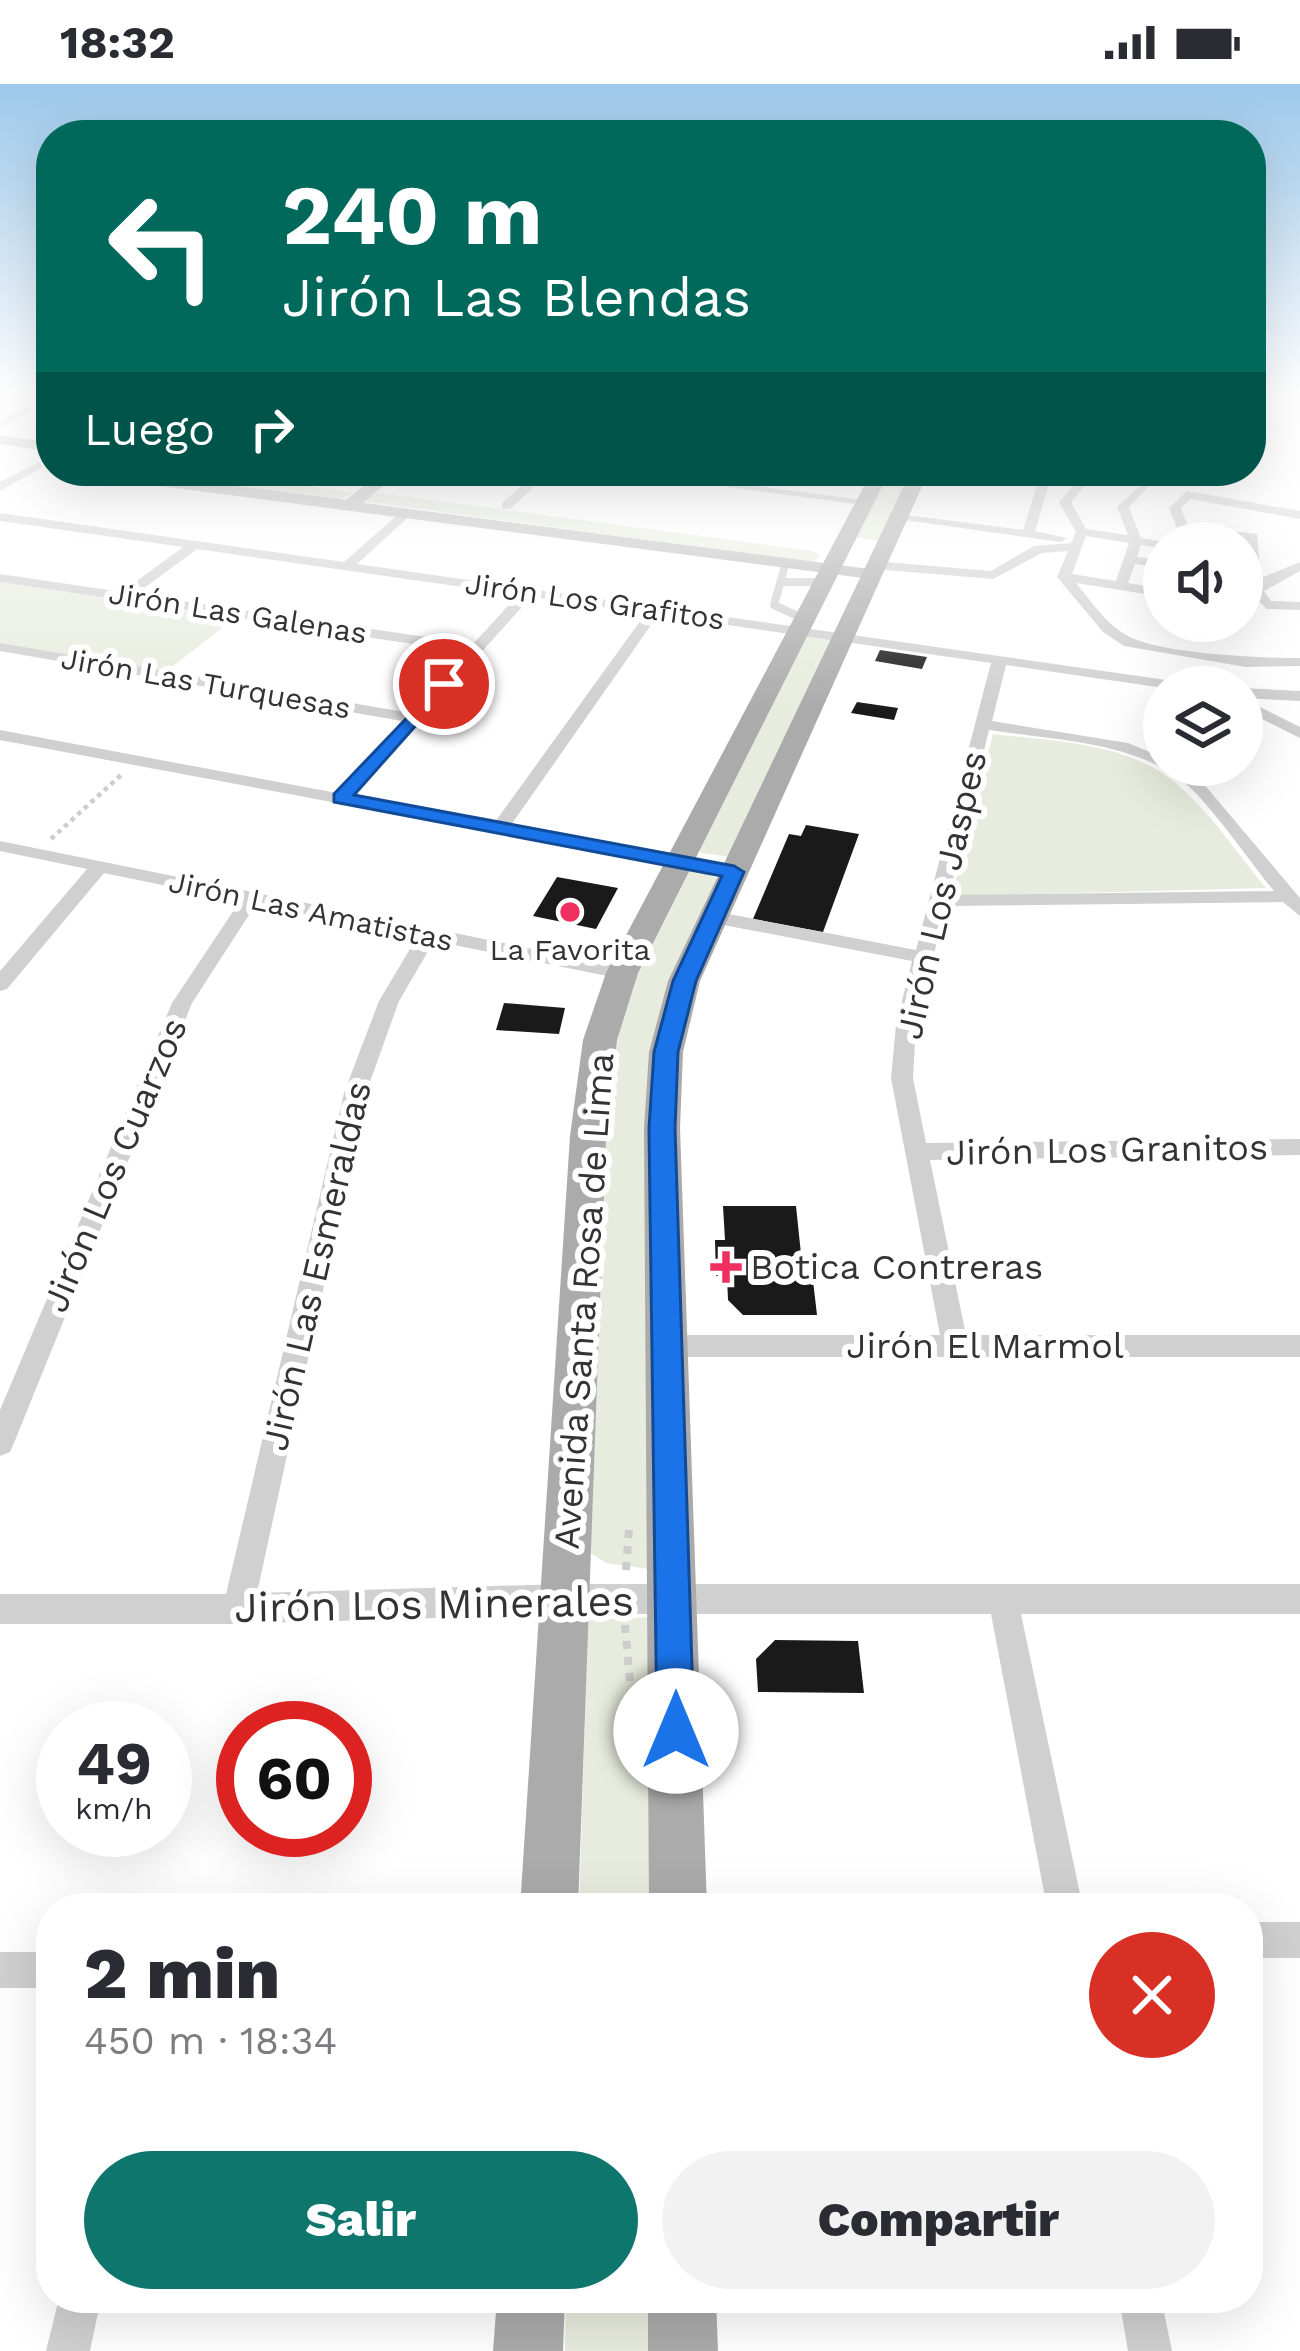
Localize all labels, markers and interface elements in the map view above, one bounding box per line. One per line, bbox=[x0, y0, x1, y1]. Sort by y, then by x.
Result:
text: 18:32 bbox=[60, 16, 175, 69]
text: 240 m bbox=[282, 166, 543, 264]
icon: left bbox=[84, 168, 240, 324]
text: Jirón Las Blendas bbox=[282, 266, 751, 329]
icon: right bbox=[239, 396, 305, 462]
text: Luego bbox=[84, 403, 215, 456]
map controls bbox=[1143, 522, 1263, 786]
button: sound bbox=[1143, 522, 1263, 642]
street label: Jirón Los Grafitos bbox=[463, 565, 727, 637]
street label: Jirón Las Galenas bbox=[106, 575, 370, 651]
pin bbox=[393, 633, 495, 735]
street label: Jirón Las Turquesas bbox=[59, 640, 353, 726]
icon: arrive bbox=[411, 651, 477, 717]
button: layers bbox=[1143, 666, 1263, 786]
street label: Jirón Los Jaspes bbox=[888, 747, 996, 1043]
street label: Jirón Las Amatistas bbox=[166, 864, 456, 958]
marker: La Favorita bbox=[557, 899, 583, 925]
place label: La Favorita bbox=[489, 932, 651, 967]
street label: Jirón Los Cuarzos bbox=[34, 1012, 196, 1318]
street label: Avenida Santa Rosa de Lima bbox=[546, 1051, 622, 1551]
street label: Jirón Las Esmeraldas bbox=[254, 1077, 380, 1455]
street label: Jirón Los Granitos bbox=[946, 1126, 1268, 1174]
place label: Botica Contreras bbox=[750, 1246, 1043, 1288]
marker: Botica Contreras bbox=[713, 1254, 739, 1280]
street label: Jirón El Marmol bbox=[846, 1325, 1124, 1367]
street label: Jirón Los Minerales bbox=[234, 1576, 634, 1632]
position arrow bbox=[613, 1668, 739, 1794]
speed limit sign: 60 bbox=[216, 1701, 372, 1857]
text: 49 bbox=[76, 1728, 152, 1799]
text: km/h bbox=[75, 1791, 153, 1826]
text: 2 min bbox=[84, 1931, 280, 2015]
button: close bbox=[1089, 1932, 1215, 2058]
text: 450 m · 18:34 bbox=[84, 2018, 337, 2063]
button: Salir bbox=[84, 2151, 638, 2289]
button: Compartir bbox=[662, 2151, 1215, 2289]

